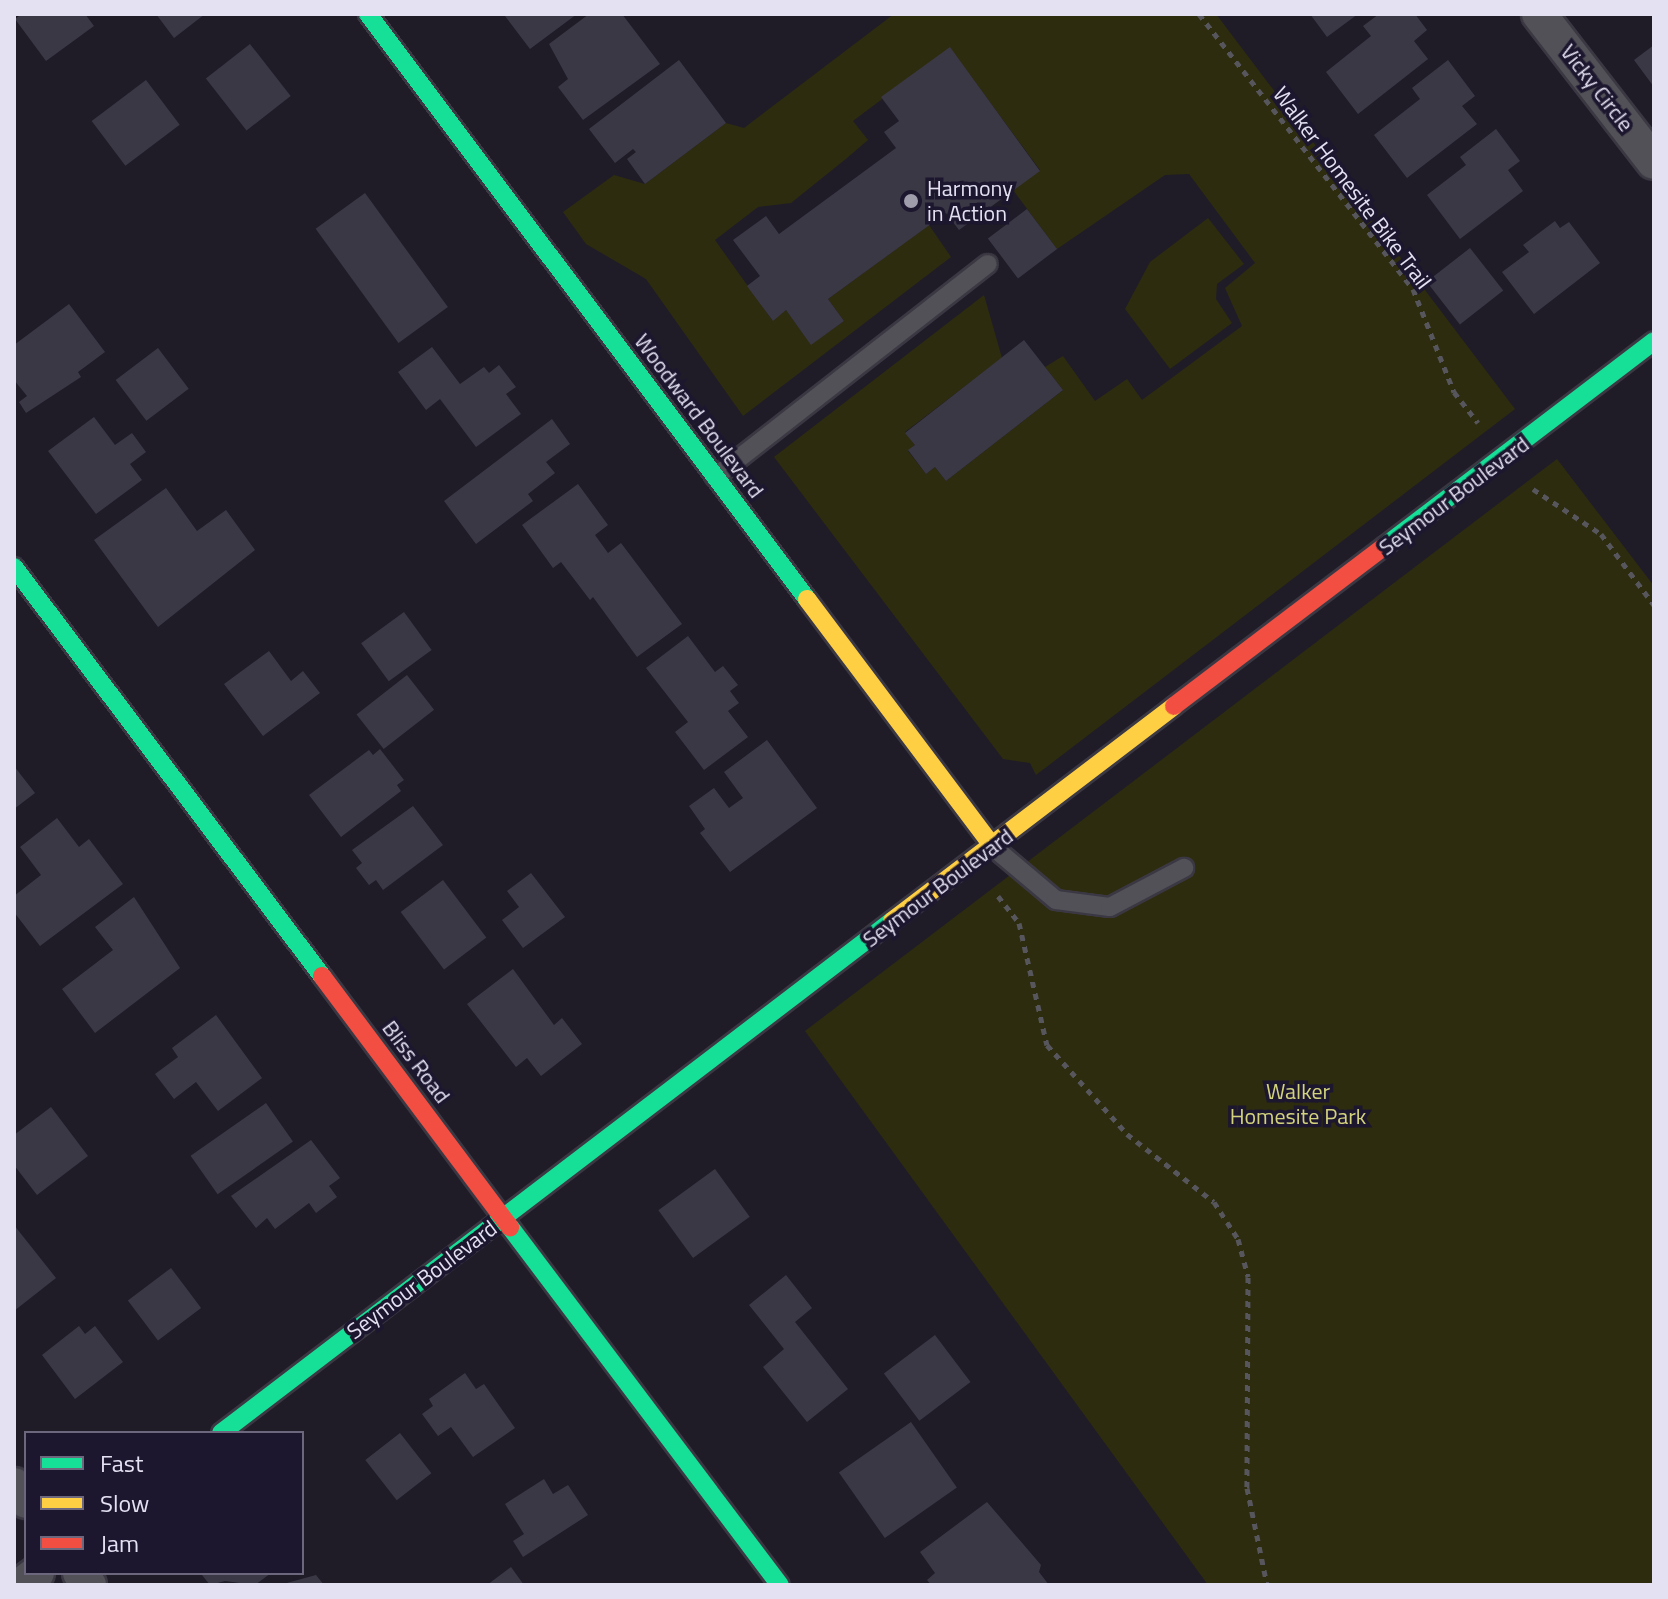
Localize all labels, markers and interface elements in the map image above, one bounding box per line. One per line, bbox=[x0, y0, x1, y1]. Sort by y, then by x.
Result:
street label: Vicky Circle bbox=[1555, 39, 1639, 137]
street label: Walker Homesite Bike Trail bbox=[1267, 82, 1437, 294]
place label: Harmony in Action bbox=[927, 175, 1013, 226]
marker: Harmony in Action bbox=[902, 192, 920, 210]
street label: Woodward Boulevard bbox=[629, 329, 769, 503]
street label: Seymour Boulevard bbox=[1374, 431, 1534, 561]
street label: Seymour Boulevard bbox=[858, 823, 1018, 953]
street label: Bliss Road bbox=[376, 1016, 456, 1108]
park label: Walker Homesite Park bbox=[1230, 1078, 1366, 1130]
street label: Seymour Boulevard bbox=[342, 1215, 502, 1345]
legend bbox=[24, 1431, 304, 1575]
text: Fast bbox=[100, 1445, 143, 1481]
text: Slow bbox=[100, 1485, 149, 1521]
text: Jam bbox=[100, 1525, 139, 1561]

